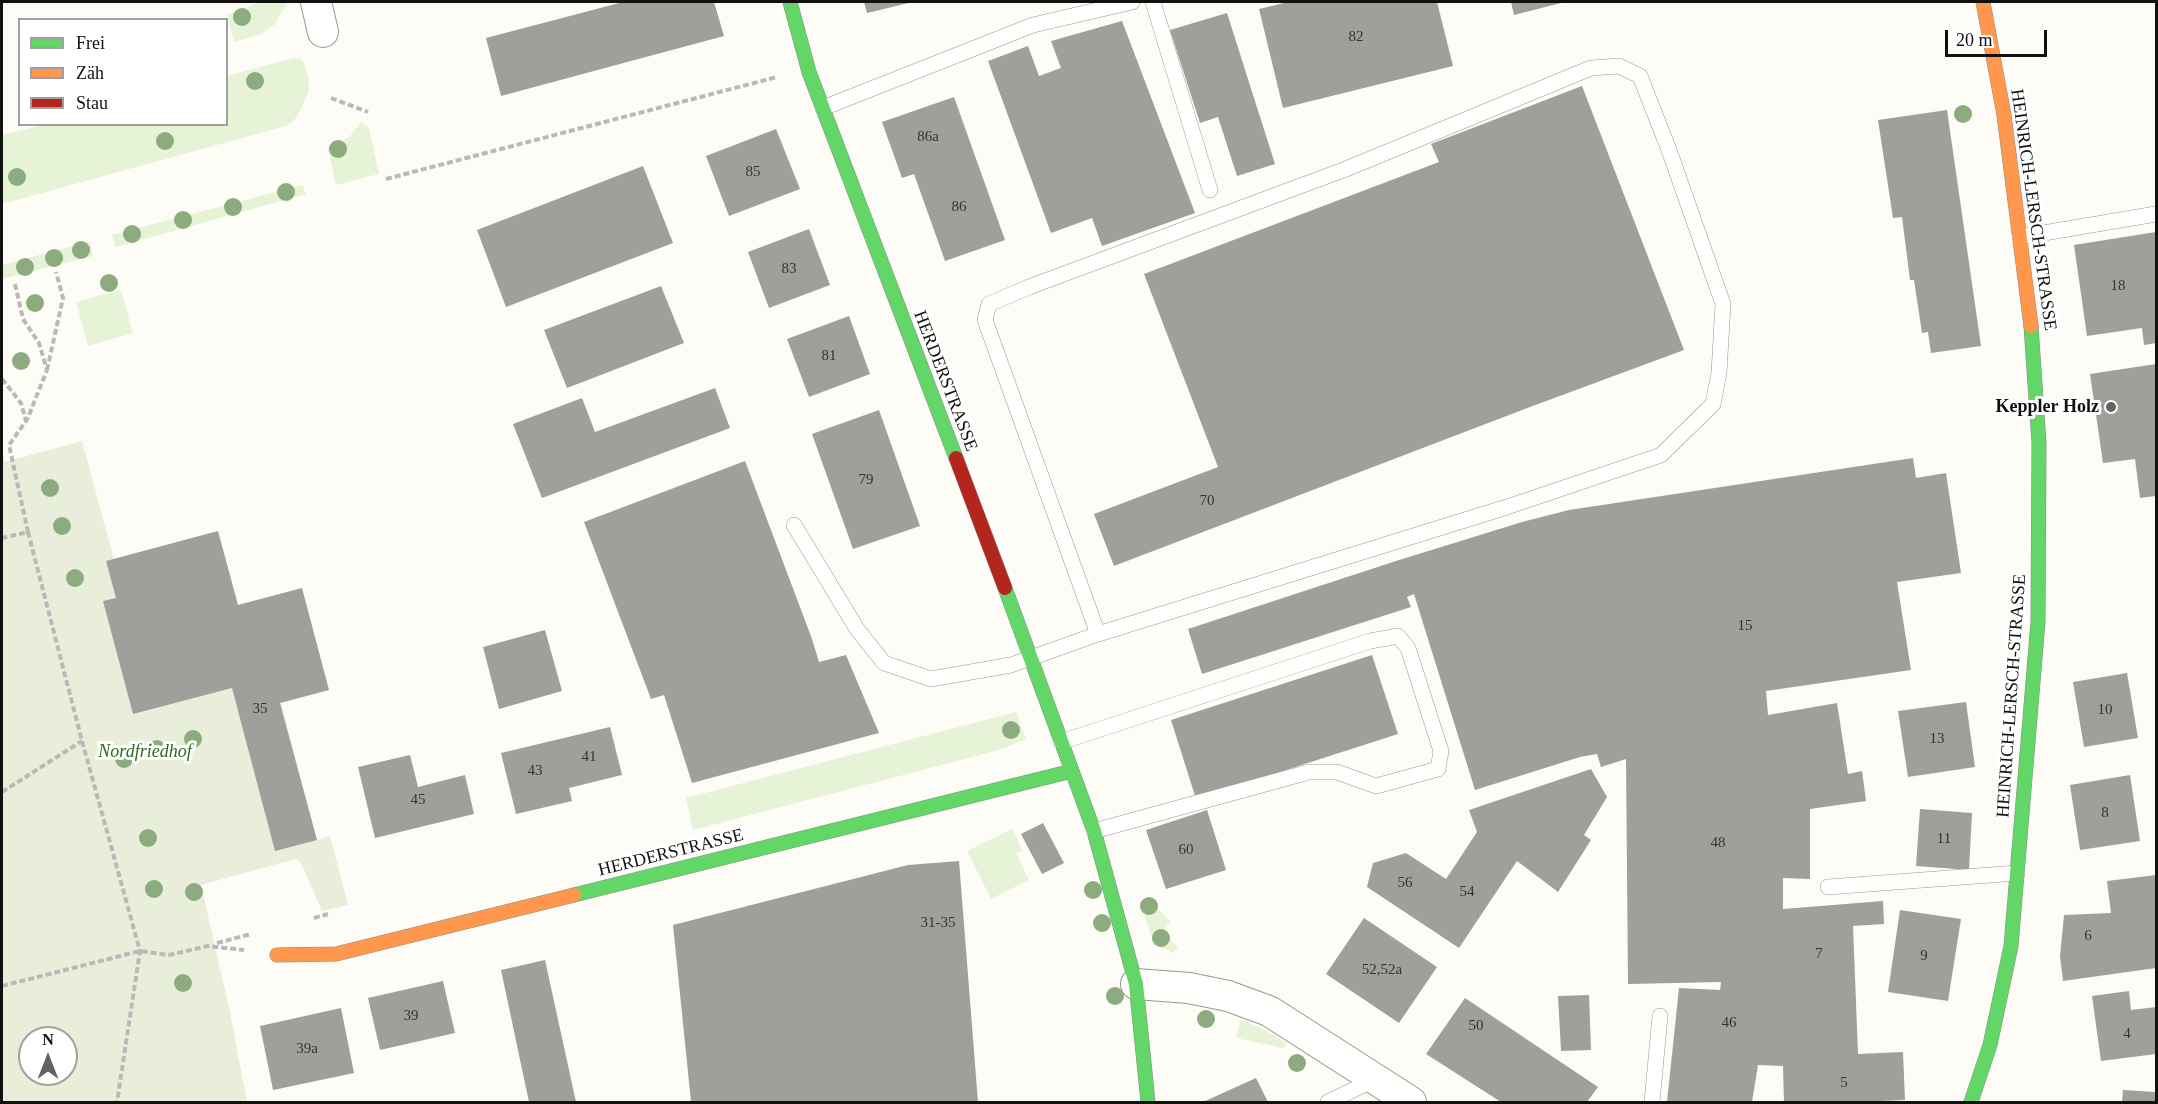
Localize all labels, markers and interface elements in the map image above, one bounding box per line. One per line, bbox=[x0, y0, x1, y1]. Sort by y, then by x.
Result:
legend bbox=[18, 18, 228, 126]
scale bar bbox=[1948, 18, 2050, 56]
house number: 82 bbox=[1348, 28, 1364, 46]
text: 20 m bbox=[1956, 30, 1993, 50]
text: Frei bbox=[76, 33, 105, 53]
text: Zäh bbox=[76, 63, 104, 83]
street label: HEINRICH-LERSCH-STRASSE bbox=[2005, 88, 2061, 332]
text: Stau bbox=[76, 93, 108, 113]
house number: 86a bbox=[917, 128, 939, 146]
house number: 85 bbox=[746, 163, 760, 181]
house number: 86 bbox=[952, 198, 966, 216]
house number: 83 bbox=[782, 260, 796, 278]
house number: 18 bbox=[2110, 277, 2126, 295]
street label: HERDERSTRASSE bbox=[908, 308, 982, 454]
house number: 81 bbox=[822, 347, 836, 365]
place label: Keppler Holz bbox=[1996, 396, 2099, 418]
marker: Keppler Holz bbox=[2104, 400, 2118, 414]
house number: 79 bbox=[858, 471, 874, 489]
house number: 70 bbox=[1200, 492, 1214, 510]
street label: HEINRICH-LERSCH-STRASSE bbox=[1993, 574, 2031, 818]
house number: 15 bbox=[1738, 617, 1752, 635]
house number: 35 bbox=[252, 700, 268, 718]
house number: 10 bbox=[2098, 701, 2112, 719]
house number: 13 bbox=[1930, 730, 1944, 748]
park label: Nordfriedhof bbox=[98, 741, 192, 763]
house number: 41 bbox=[582, 748, 596, 766]
house number: 43 bbox=[528, 762, 542, 780]
house number: 45 bbox=[410, 791, 426, 809]
house number: 8 bbox=[2101, 804, 2109, 822]
street label: HERDERSTRASSE bbox=[596, 824, 746, 882]
house number: 11 bbox=[1937, 830, 1951, 848]
house number: 48 bbox=[1710, 834, 1726, 852]
house number: 60 bbox=[1178, 841, 1194, 859]
house number: 56 bbox=[1398, 874, 1412, 892]
house number: 54 bbox=[1460, 883, 1474, 901]
house number: 31-35 bbox=[921, 914, 955, 932]
house number: 6 bbox=[2084, 927, 2092, 945]
house number: 7 bbox=[1815, 945, 1823, 963]
house number: 9 bbox=[1920, 947, 1928, 965]
house number: 52,52a bbox=[1362, 961, 1402, 979]
house number: 39 bbox=[404, 1007, 418, 1025]
house number: 46 bbox=[1722, 1014, 1736, 1032]
house number: 50 bbox=[1468, 1017, 1484, 1035]
house number: 4 bbox=[2123, 1025, 2131, 1043]
north arrow bbox=[18, 1026, 78, 1086]
text: N bbox=[42, 1031, 54, 1048]
house number: 39a bbox=[296, 1040, 318, 1058]
house number: 5 bbox=[1840, 1074, 1848, 1092]

